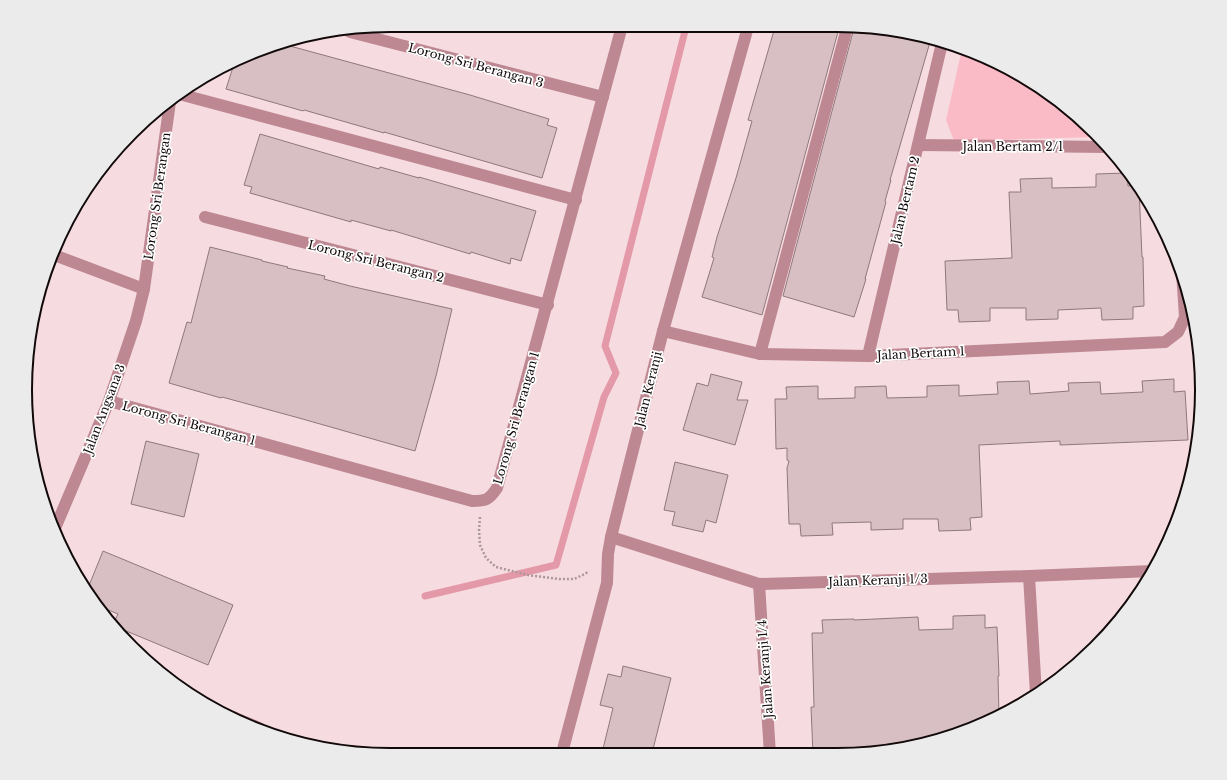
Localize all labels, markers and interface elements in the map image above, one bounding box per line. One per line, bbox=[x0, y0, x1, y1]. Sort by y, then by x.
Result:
street label: Lorong Sri Berangan 3 bbox=[407, 40, 545, 90]
street label: Lorong Sri Berangan bbox=[141, 131, 173, 261]
street label: Jalan Bertam 2/1 bbox=[961, 139, 1063, 154]
street label: Jalan Bertam 2 bbox=[887, 154, 922, 247]
street label: Lorong Sri Berangan 2 bbox=[307, 237, 445, 285]
street label: Jalan Bertam 1 bbox=[875, 343, 965, 363]
street label: Lorong Sri Berangan 1 bbox=[490, 350, 542, 486]
street label: Jalan Keranji bbox=[631, 350, 665, 430]
street label: Jalan Angsana 3 bbox=[79, 362, 128, 458]
street label: Lorong Sri Berangan 1 bbox=[121, 398, 257, 448]
street label: Jalan Keranji 1/3 bbox=[826, 571, 928, 589]
street label: Jalan Keranji 1/4 bbox=[754, 619, 776, 721]

